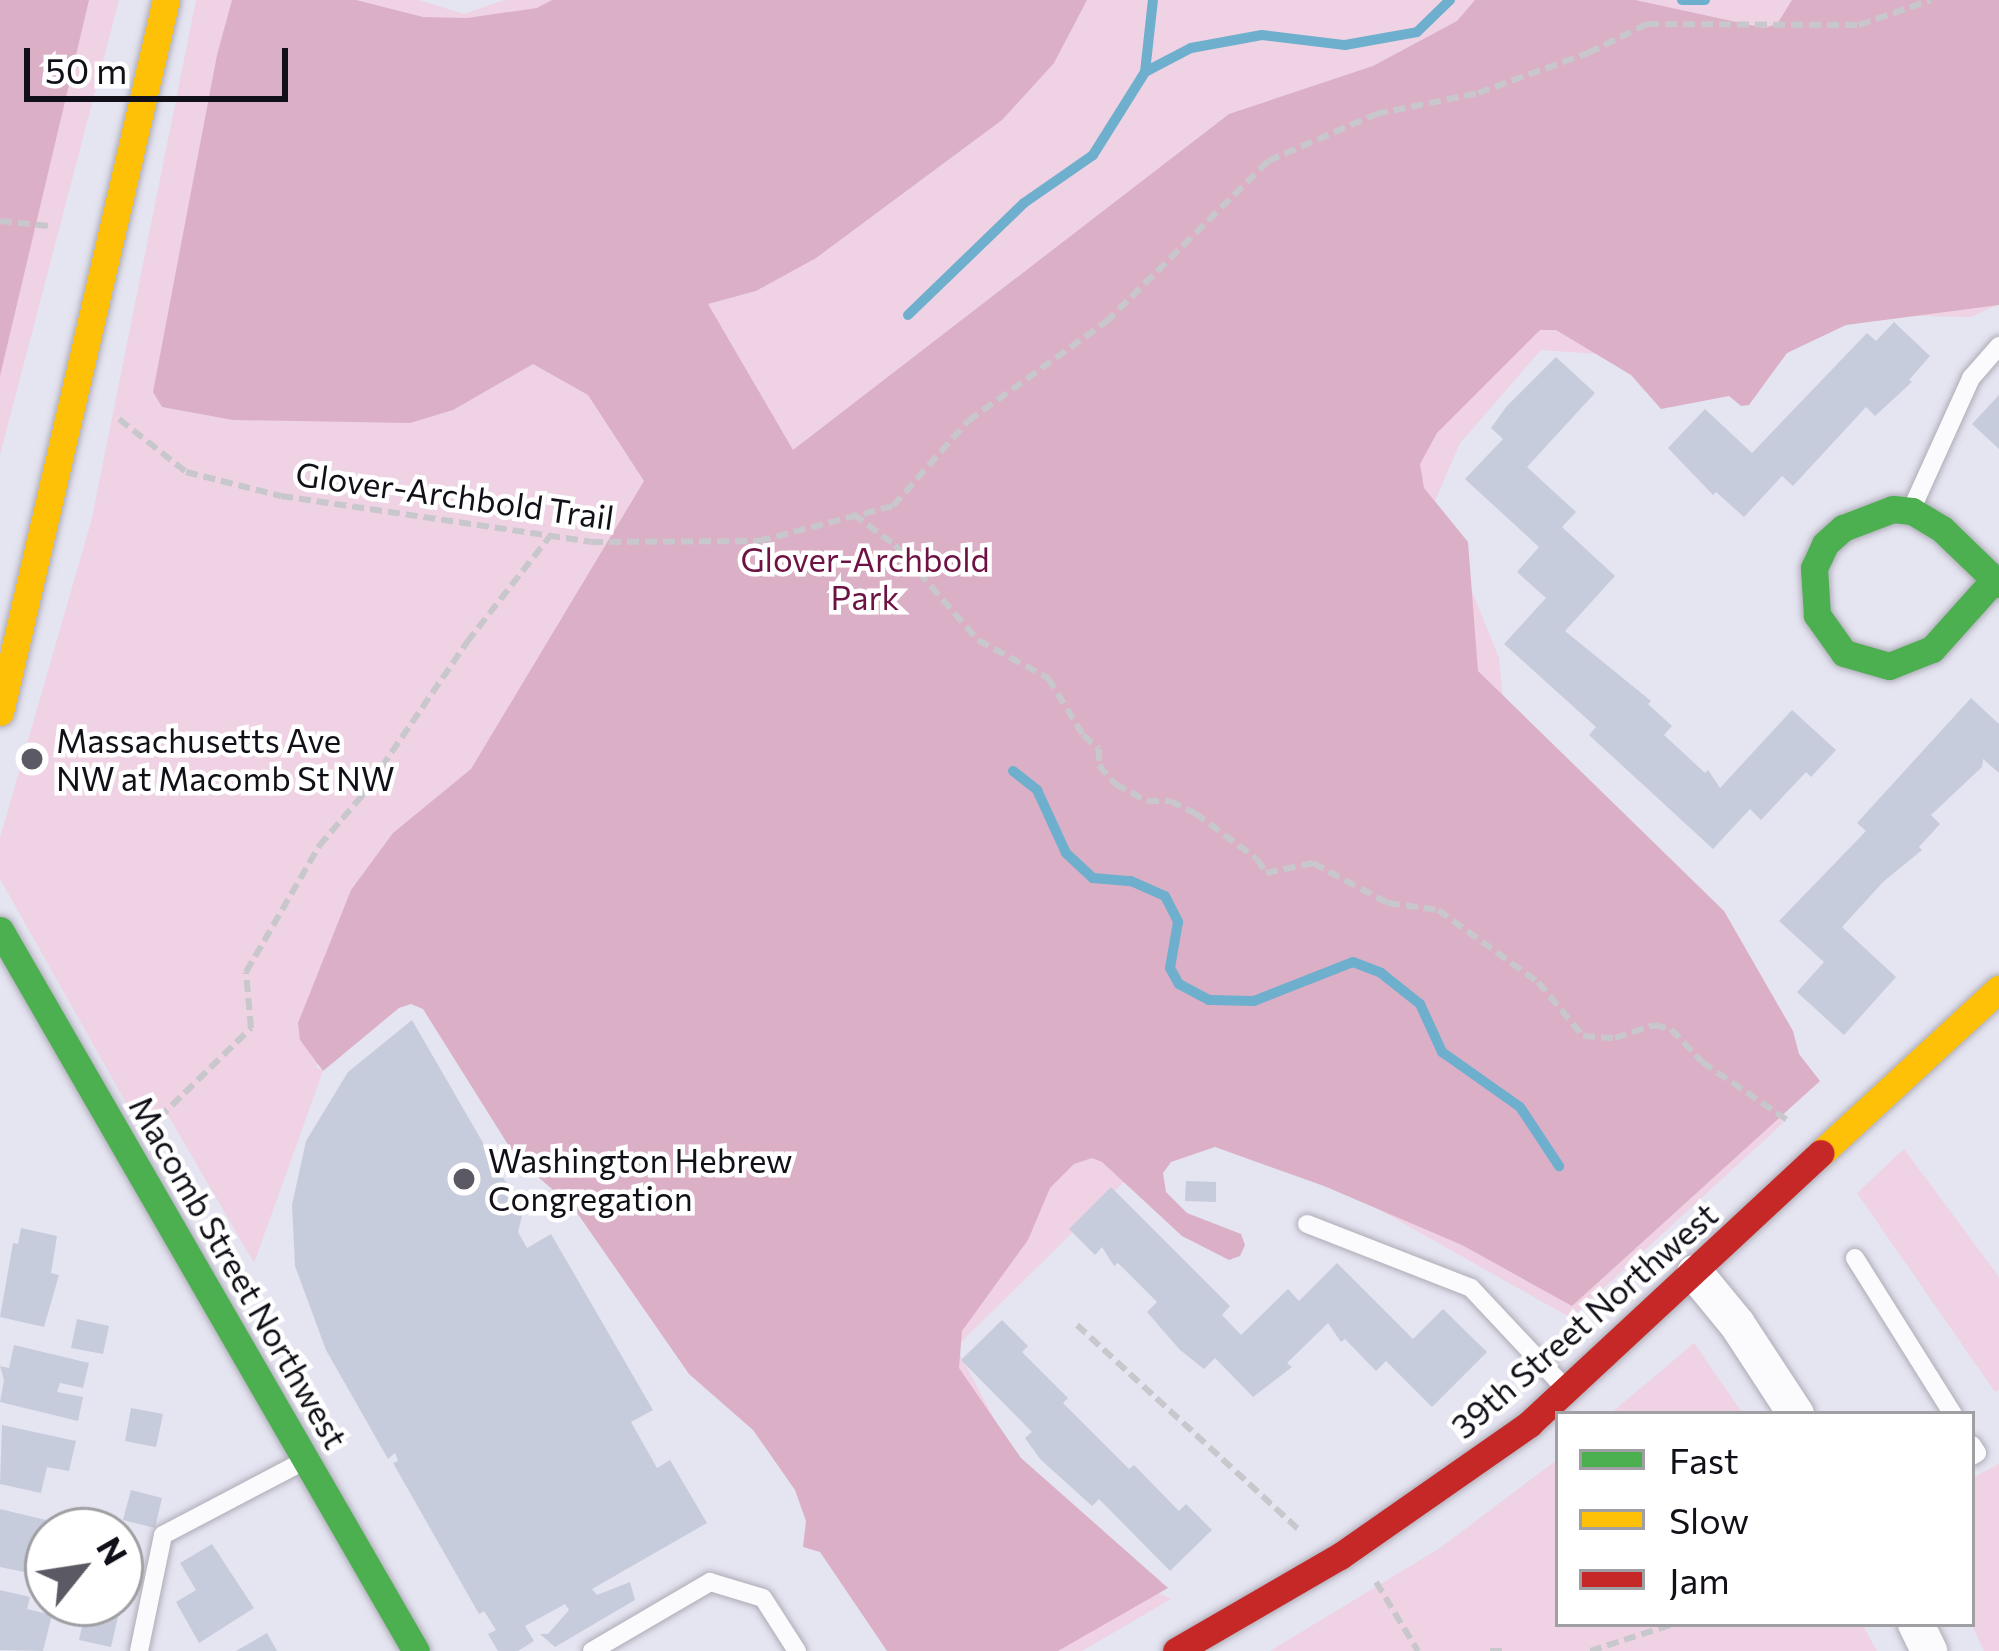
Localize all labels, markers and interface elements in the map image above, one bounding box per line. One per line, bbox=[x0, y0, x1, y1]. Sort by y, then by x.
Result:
scale bar bbox=[30, 24, 294, 98]
text: 50 m bbox=[45, 47, 127, 91]
street label: Glover-Archbold Trail bbox=[293, 453, 617, 537]
park label: Glover-Archbold Park bbox=[740, 539, 990, 617]
place label: Massachusetts Ave NW at Macomb St NW bbox=[56, 720, 395, 798]
marker: Massachusetts Ave NW at Macomb St NW bbox=[19, 746, 45, 772]
street label: Macomb Street Northwest bbox=[122, 1089, 356, 1455]
place label: Washington Hebrew Congregation bbox=[488, 1140, 792, 1218]
marker: Washington Hebrew Congregation bbox=[451, 1166, 477, 1192]
street label: 39th Street Northwest bbox=[1443, 1194, 1725, 1446]
legend bbox=[1555, 1411, 1975, 1627]
text: Fast bbox=[1669, 1437, 1739, 1481]
text: Slow bbox=[1669, 1497, 1749, 1541]
north arrow bbox=[24, 1507, 144, 1627]
text: N bbox=[89, 1529, 137, 1571]
text: Jam bbox=[1669, 1557, 1730, 1601]

